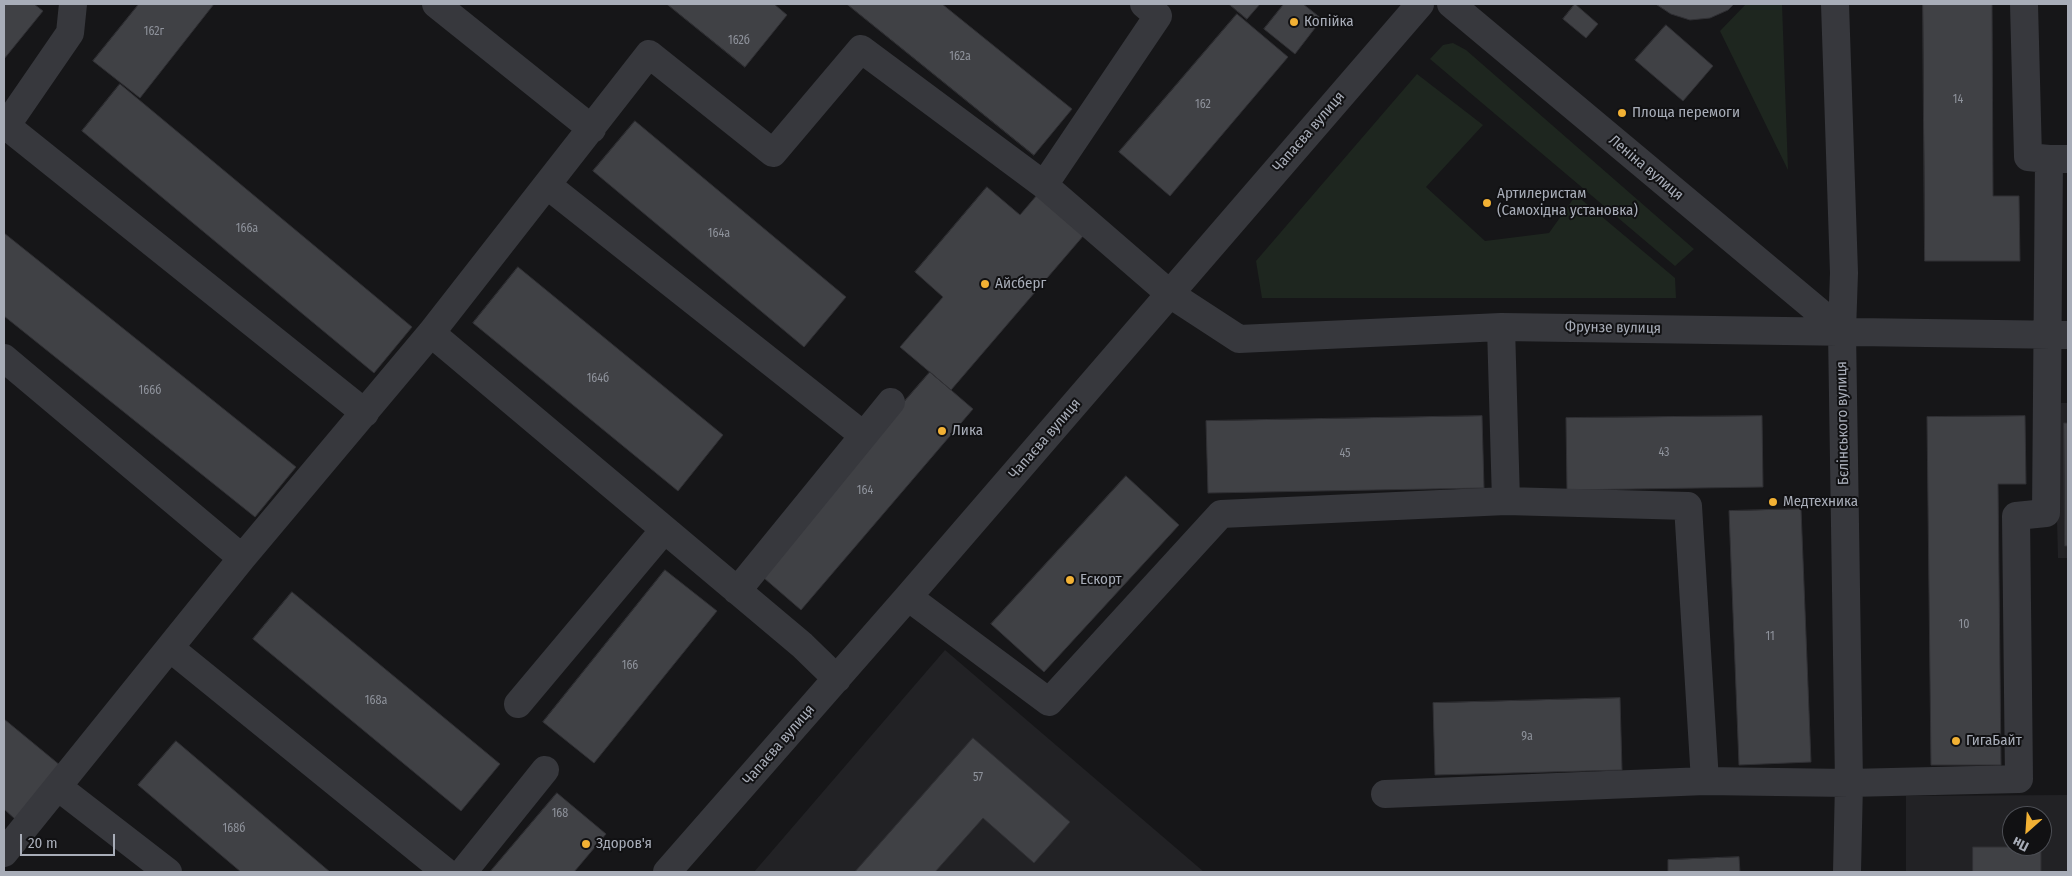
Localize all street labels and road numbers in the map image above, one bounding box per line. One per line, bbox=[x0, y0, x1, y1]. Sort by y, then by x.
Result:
street label: Чапаєва вулиця bbox=[1269, 88, 1349, 176]
street label: Леніна вулиця bbox=[1605, 132, 1687, 204]
street label: Фрунзе вулиця bbox=[1565, 318, 1661, 338]
street label: Бєлінського вулиця bbox=[1833, 361, 1853, 485]
street label: Чапаєва вулиця bbox=[1005, 395, 1085, 483]
street label: Чапаєва вулиця bbox=[739, 701, 819, 789]

